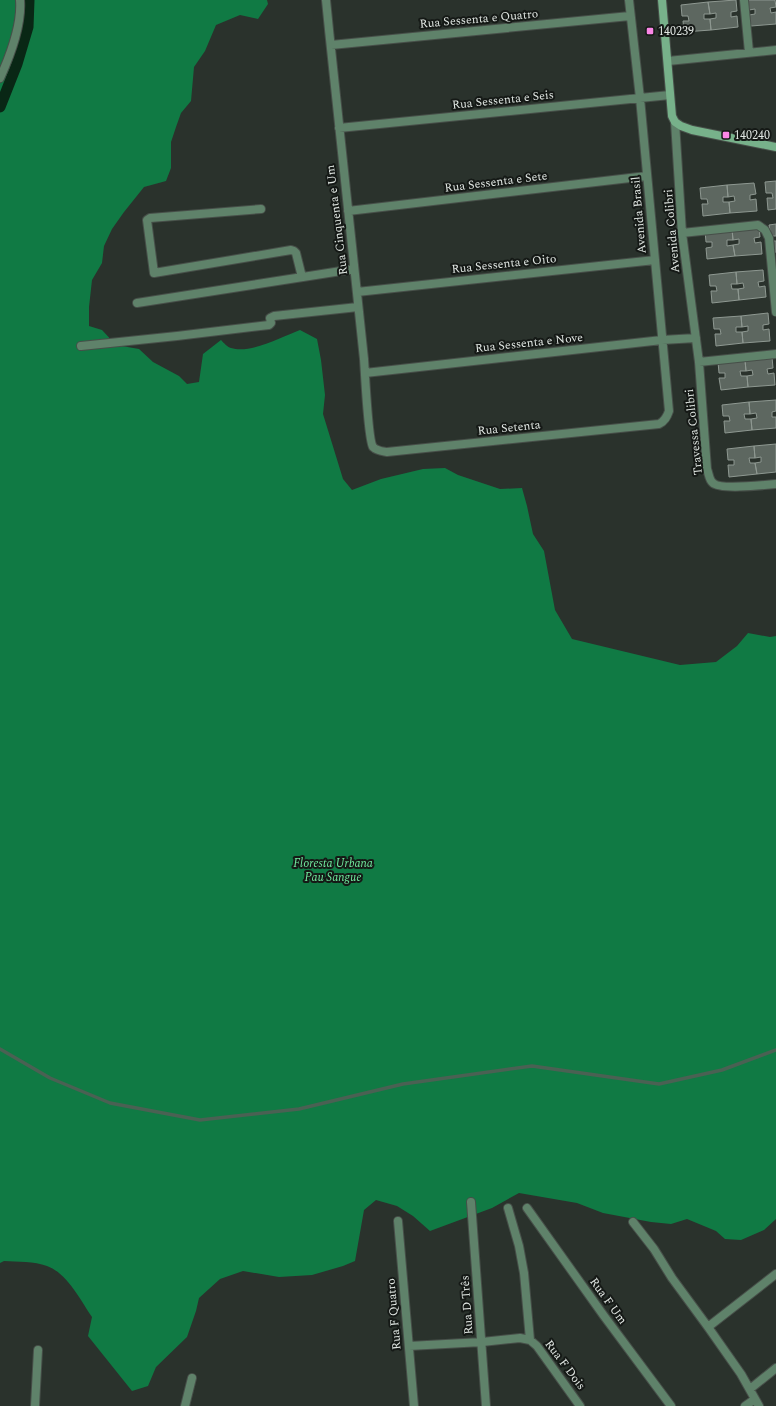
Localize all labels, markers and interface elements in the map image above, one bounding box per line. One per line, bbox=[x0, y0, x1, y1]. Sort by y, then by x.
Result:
street label: Rua Sessenta e Quatro bbox=[419, 4, 539, 34]
place label: 140239 bbox=[658, 22, 694, 41]
marker: 140239 bbox=[645, 26, 655, 36]
street label: Rua Sessenta e Seis bbox=[451, 85, 555, 115]
place label: 140240 bbox=[734, 126, 770, 145]
marker: 140240 bbox=[721, 130, 731, 140]
street label: Rua Cinquenta e Um bbox=[321, 164, 353, 276]
street label: Rua Sessenta e Sete bbox=[444, 166, 549, 198]
street label: Avenida Brasil bbox=[626, 176, 652, 254]
street label: Avenida Colibri bbox=[659, 188, 685, 274]
street label: Rua Sessenta e Oito bbox=[451, 249, 557, 279]
street label: Rua Sessenta e Nove bbox=[474, 328, 584, 358]
street label: Travessa Colibri bbox=[680, 388, 708, 476]
street label: Rua Setenta bbox=[477, 415, 542, 441]
park label: Floresta Urbana Pau Sangue bbox=[293, 854, 373, 887]
street label: Rua F Um bbox=[585, 1274, 631, 1328]
street label: Rua D Três bbox=[455, 1275, 479, 1335]
street label: Rua F Quatro bbox=[381, 1277, 407, 1351]
street label: Rua F Dois bbox=[540, 1336, 590, 1394]

